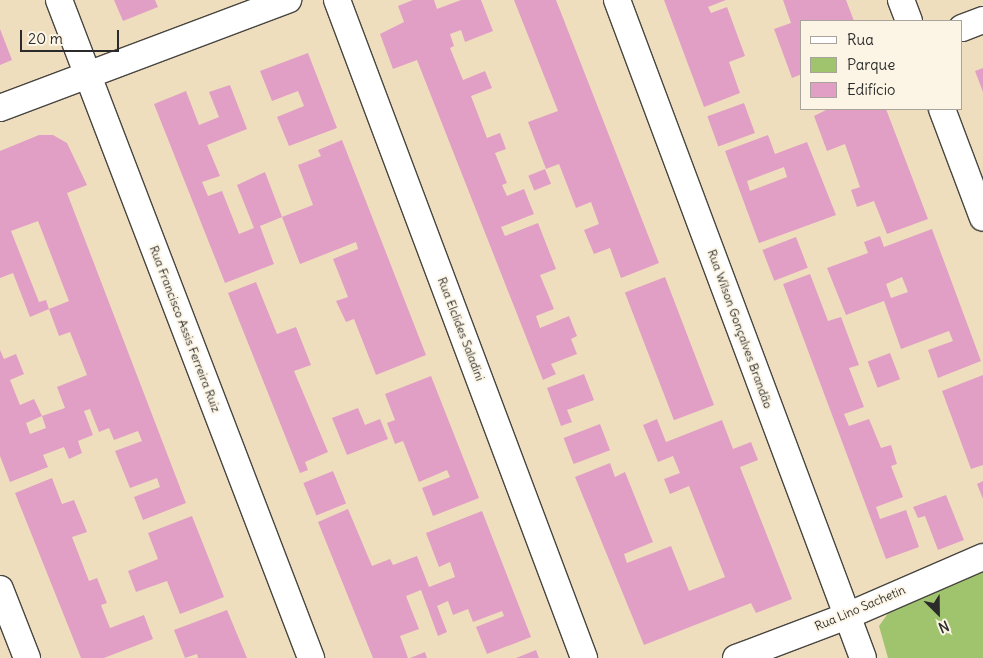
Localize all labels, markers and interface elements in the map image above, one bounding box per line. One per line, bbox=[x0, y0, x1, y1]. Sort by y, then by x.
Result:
scale bar bbox=[22, 20, 121, 52]
legend bbox=[800, 20, 963, 110]
text: 20 m bbox=[28, 29, 63, 48]
text: Rua bbox=[847, 30, 874, 49]
text: Parque bbox=[847, 55, 895, 74]
text: Edifício bbox=[847, 80, 895, 99]
street label: Rua Francisco Assis Ferreira Ruiz bbox=[147, 244, 223, 414]
street label: Rua Wilson Gonçalves Brandão bbox=[704, 248, 776, 410]
street label: Rua Elclides Saladini bbox=[435, 275, 487, 383]
street label: Rua Lino Sachetin bbox=[813, 582, 907, 634]
north arrow bbox=[913, 588, 963, 638]
text: N bbox=[936, 617, 952, 637]

